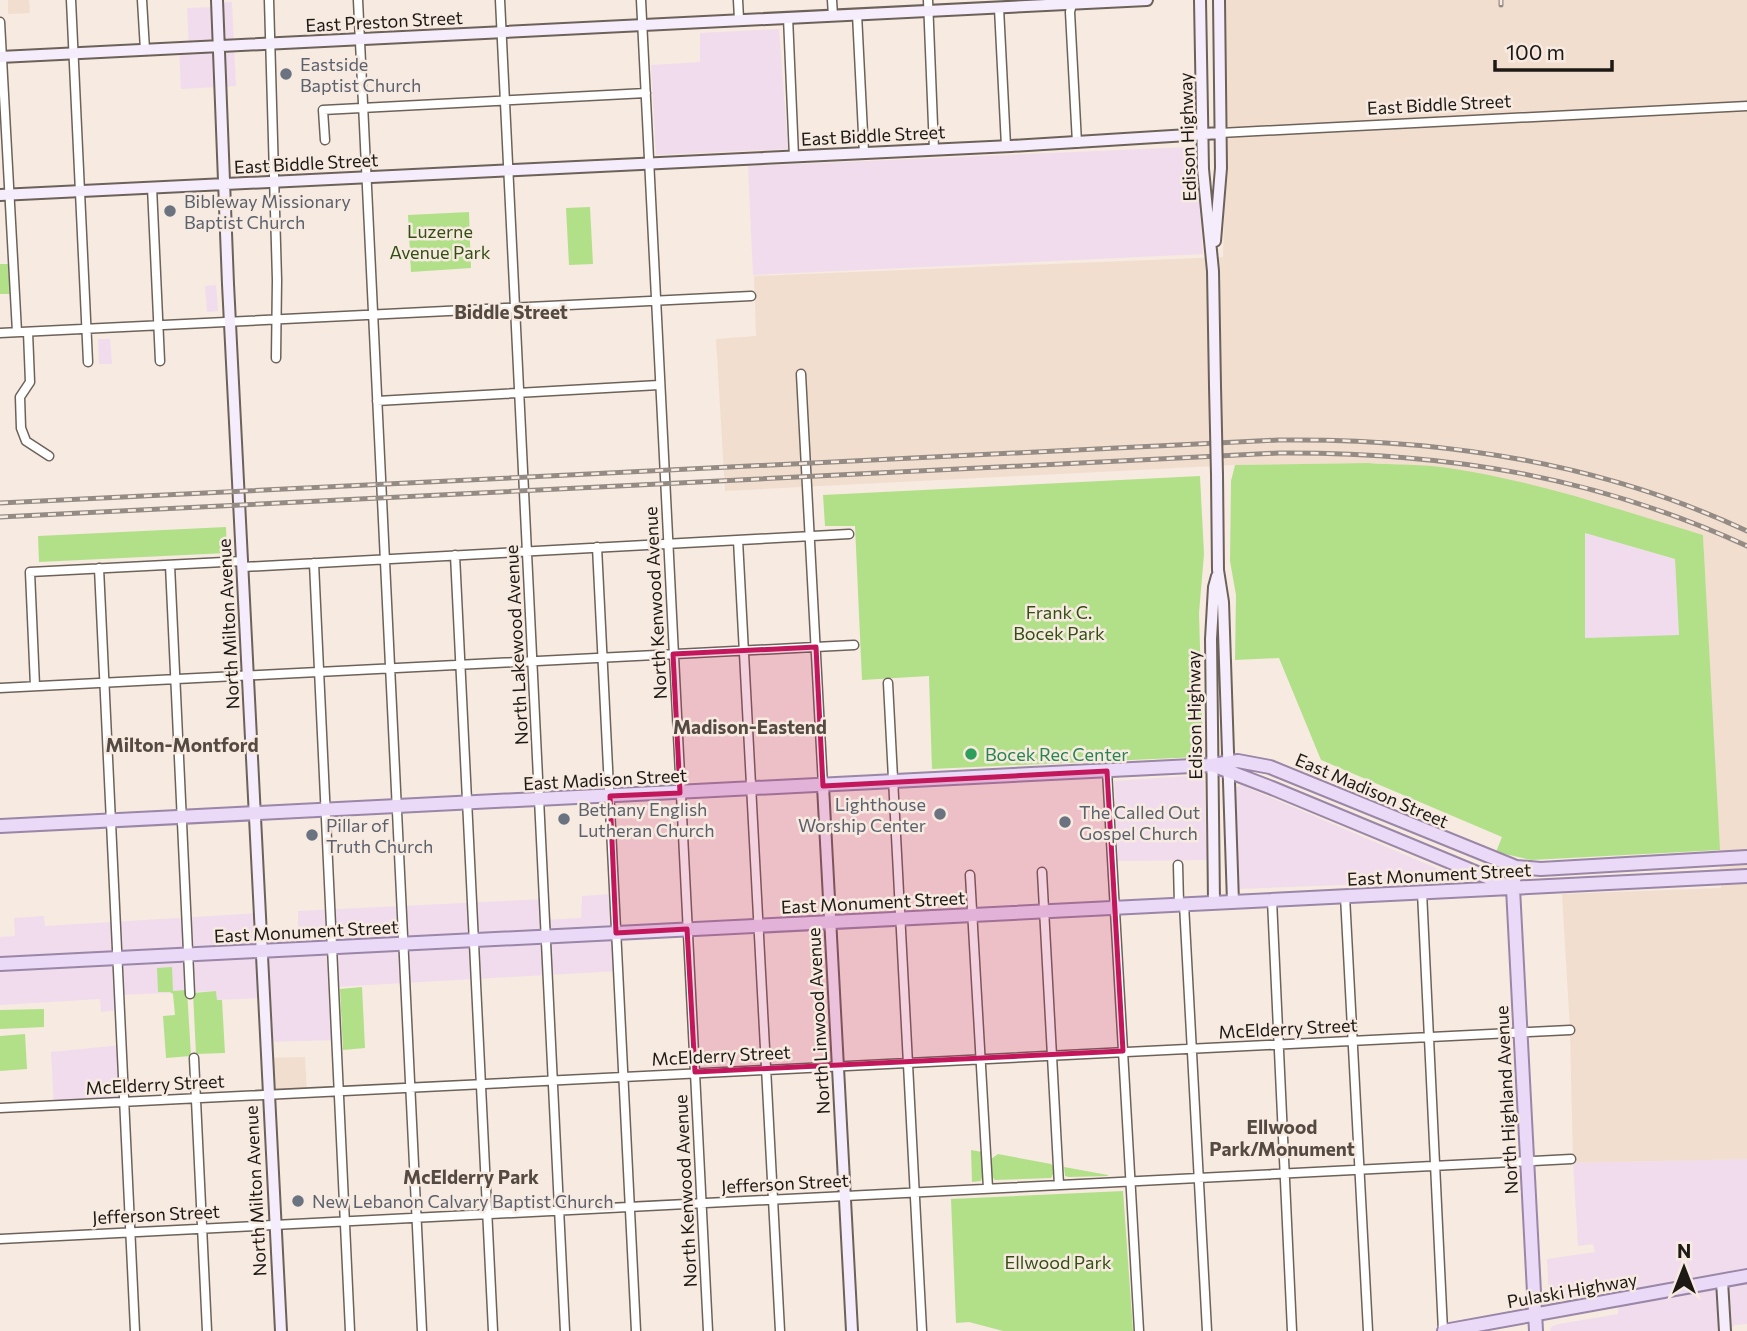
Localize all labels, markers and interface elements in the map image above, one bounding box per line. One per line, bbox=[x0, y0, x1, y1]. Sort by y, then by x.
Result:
street label: East Preston Street bbox=[305, 6, 463, 36]
scale bar bbox=[1495, 28, 1612, 72]
text: 100 m bbox=[1506, 39, 1565, 64]
place label: Eastside Baptist Church bbox=[300, 53, 421, 96]
marker: Eastside Baptist Church bbox=[278, 66, 294, 82]
street label: Edison Highway bbox=[1174, 72, 1200, 202]
street label: East Biddle Street bbox=[1366, 89, 1512, 119]
street label: East Biddle Street bbox=[800, 120, 946, 150]
street label: East Biddle Street bbox=[233, 148, 379, 178]
place label: Bibleway Missionary Baptist Church bbox=[184, 190, 351, 233]
marker: Bibleway Missionary Baptist Church bbox=[162, 203, 178, 219]
park label: Luzerne Avenue Park bbox=[389, 220, 491, 263]
district label: Biddle Street bbox=[454, 300, 568, 323]
street label: North Kenwood Avenue bbox=[639, 506, 671, 700]
street label: North Milton Avenue bbox=[213, 538, 243, 710]
street label: North Lakewood Avenue bbox=[500, 544, 532, 746]
park label: Frank C. Bocek Park bbox=[1013, 601, 1105, 644]
street label: Edison Highway bbox=[1182, 650, 1206, 780]
district label: Madison-Eastend bbox=[673, 715, 827, 738]
district label: Milton-Montford bbox=[105, 733, 259, 756]
place label: Bocek Rec Center bbox=[985, 743, 1128, 765]
marker: Bocek Rec Center bbox=[963, 746, 979, 762]
street label: East Madison Street bbox=[1292, 748, 1452, 832]
street label: East Madison Street bbox=[522, 764, 688, 794]
place label: Lighthouse Worship Center bbox=[798, 793, 926, 836]
place label: Bethany English Lutheran Church bbox=[578, 798, 715, 841]
place label: The Called Out Gospel Church bbox=[1079, 801, 1200, 844]
marker: Lighthouse Worship Center bbox=[932, 806, 948, 822]
marker: Bethany English Lutheran Church bbox=[556, 811, 572, 827]
place label: Pillar of Truth Church bbox=[326, 814, 433, 857]
marker: The Called Out Gospel Church bbox=[1057, 814, 1073, 830]
marker: Pillar of Truth Church bbox=[304, 827, 320, 843]
street label: East Monument Street bbox=[1346, 858, 1532, 890]
street label: East Monument Street bbox=[780, 886, 966, 918]
street label: East Monument Street bbox=[213, 915, 399, 947]
street label: North Linwood Avenue bbox=[802, 927, 834, 1115]
street label: North Highland Avenue bbox=[1490, 1005, 1522, 1195]
street label: McElderry Street bbox=[1218, 1013, 1358, 1043]
street label: McElderry Street bbox=[651, 1040, 791, 1070]
street label: McElderry Street bbox=[85, 1069, 225, 1099]
street label: North Kenwood Avenue bbox=[669, 1094, 701, 1288]
street label: North Milton Avenue bbox=[240, 1105, 270, 1277]
district label: Ellwood Park/Monument bbox=[1209, 1115, 1355, 1160]
district label: McElderry Park bbox=[403, 1165, 539, 1188]
street label: Jefferson Street bbox=[721, 1169, 849, 1197]
place label: New Lebanon Calvary Baptist Church bbox=[312, 1190, 613, 1212]
marker: New Lebanon Calvary Baptist Church bbox=[290, 1193, 306, 1209]
street label: Jefferson Street bbox=[92, 1200, 220, 1228]
north arrow bbox=[1649, 1233, 1719, 1303]
text: N bbox=[1677, 1239, 1691, 1262]
park label: Ellwood Park bbox=[1005, 1251, 1112, 1273]
street label: Pulaski Highway bbox=[1505, 1268, 1639, 1312]

